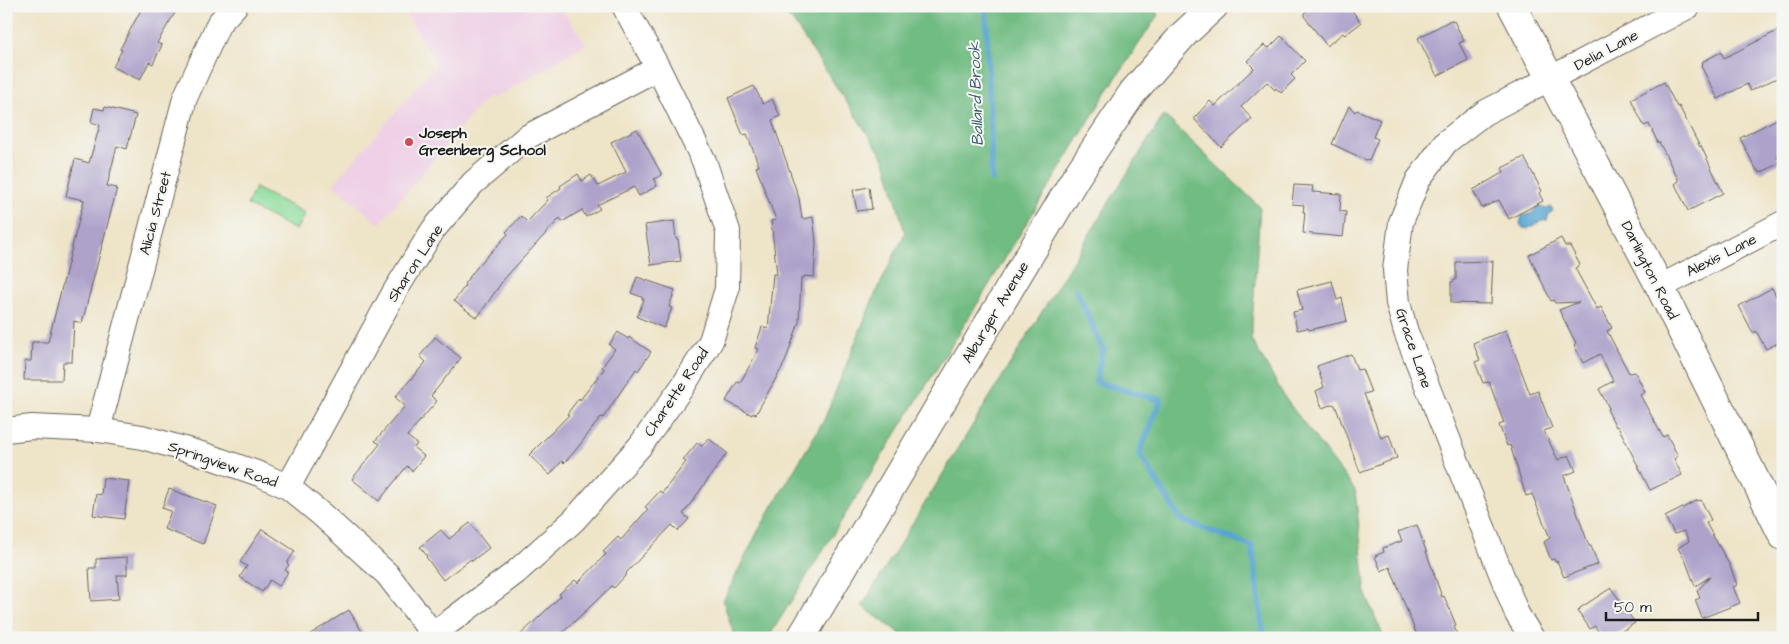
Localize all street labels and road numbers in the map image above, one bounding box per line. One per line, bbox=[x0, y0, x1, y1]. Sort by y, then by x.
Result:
street label: Delia Lane bbox=[1571, 25, 1642, 76]
street label: Alicia Street bbox=[134, 169, 177, 257]
street label: Darlington Road bbox=[1615, 217, 1684, 324]
street label: Sharon Lane bbox=[382, 220, 448, 306]
street label: Alexis Lane bbox=[1682, 229, 1760, 282]
street label: Alburger Avenue bbox=[957, 257, 1035, 368]
street label: Grace Lane bbox=[1390, 305, 1437, 391]
street label: Charette Road bbox=[639, 344, 714, 441]
street label: Springview Road bbox=[165, 436, 281, 494]

